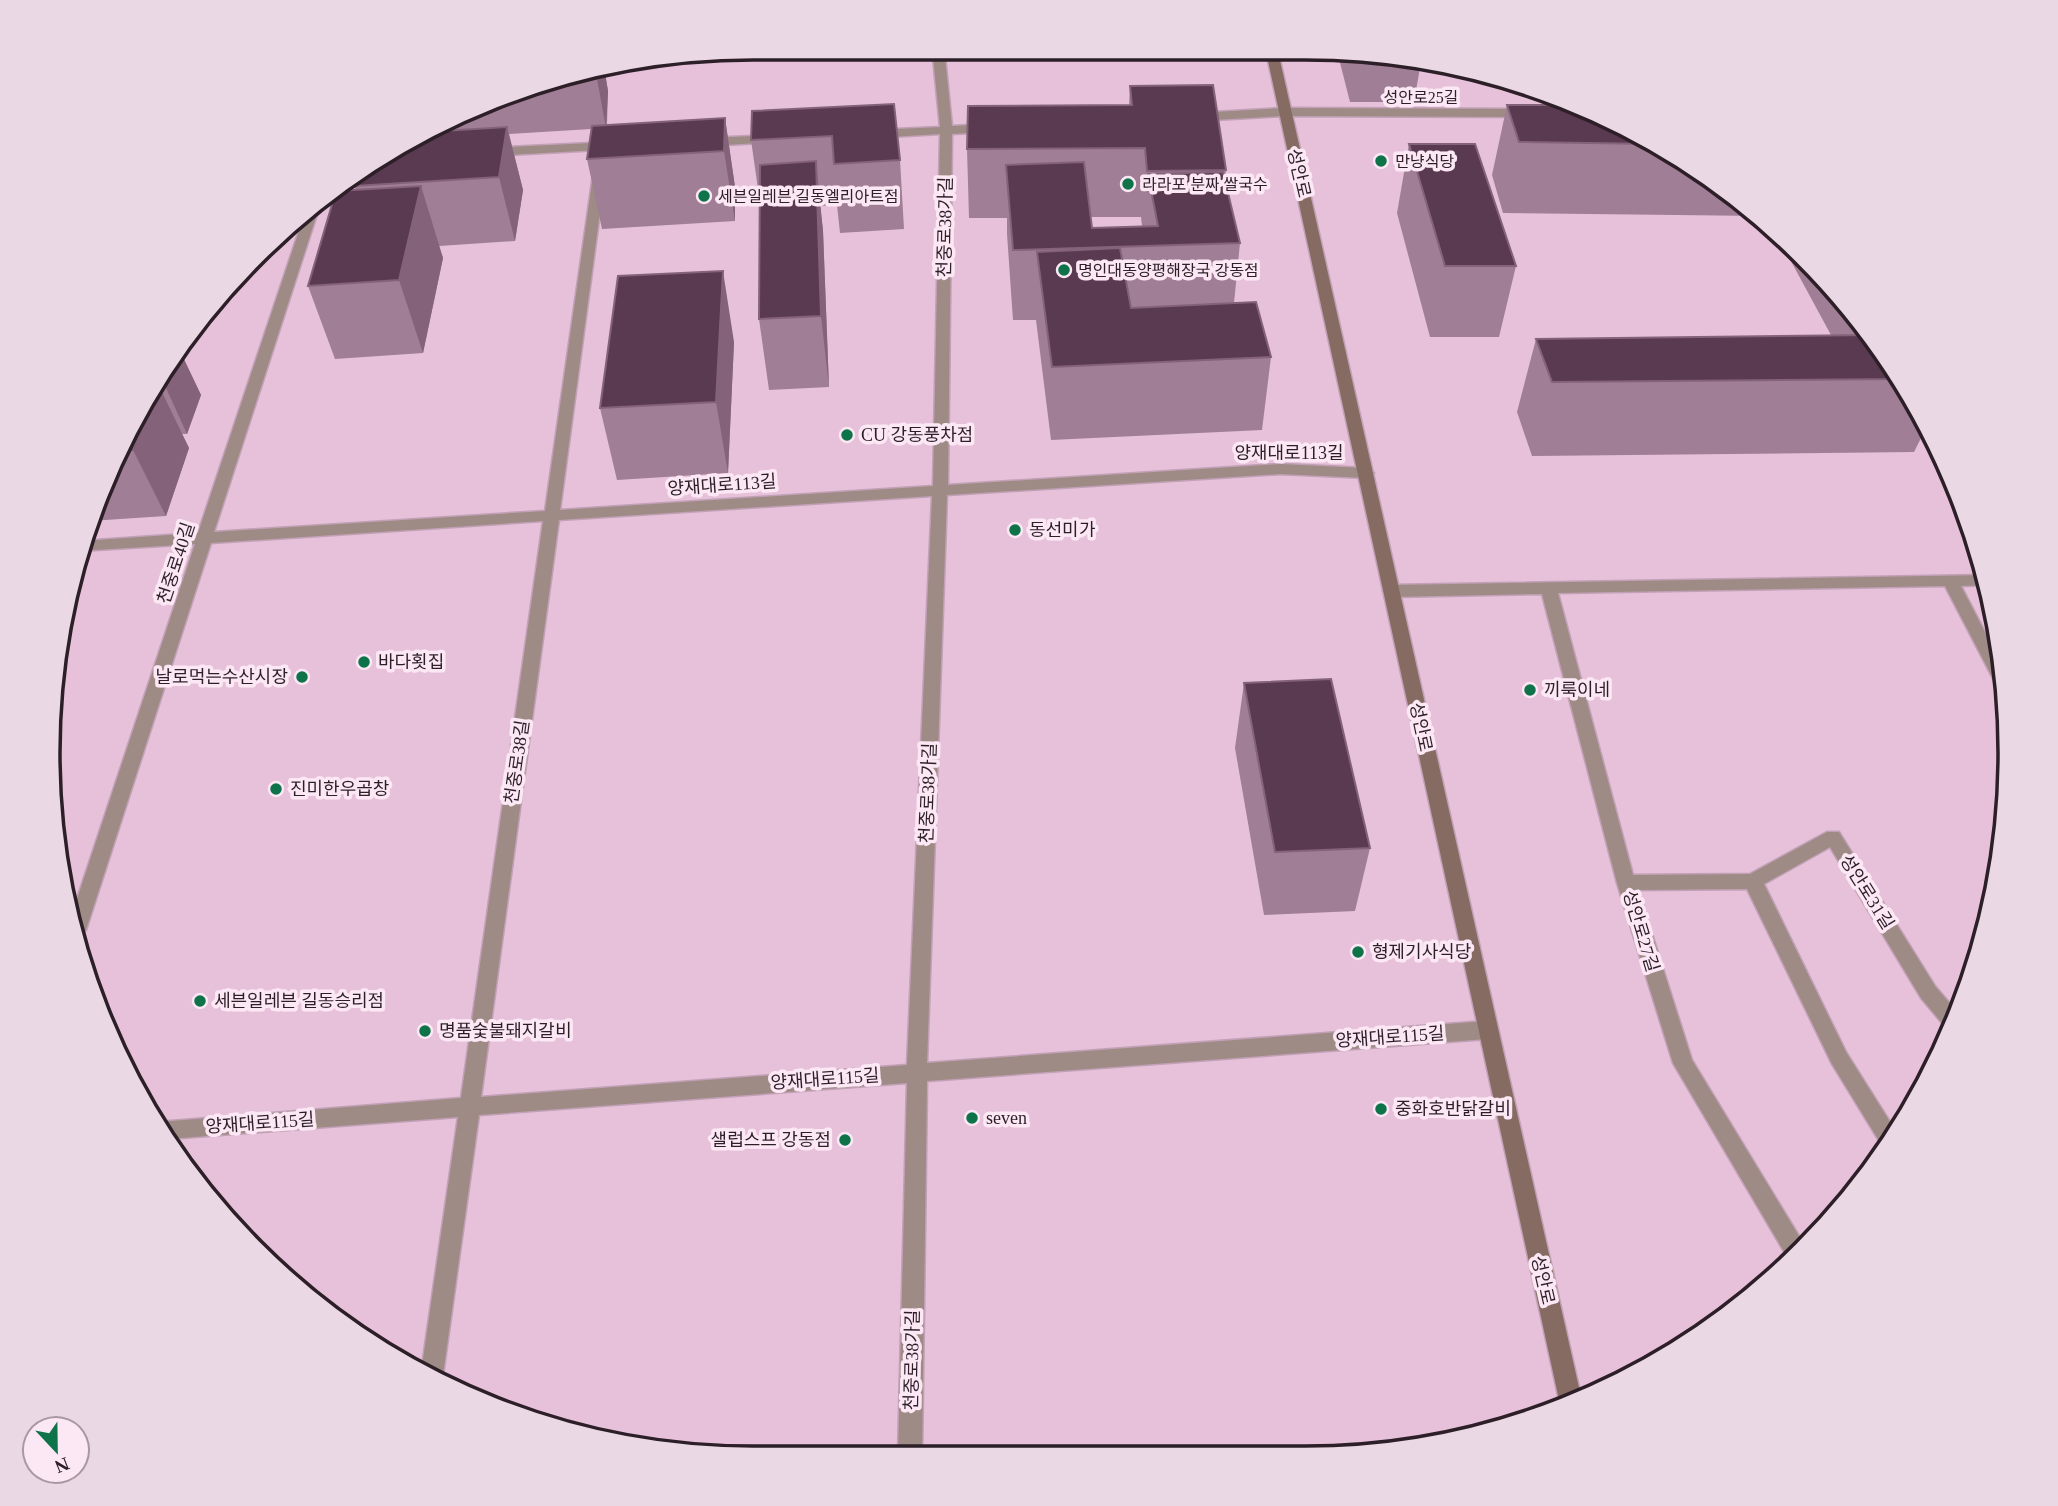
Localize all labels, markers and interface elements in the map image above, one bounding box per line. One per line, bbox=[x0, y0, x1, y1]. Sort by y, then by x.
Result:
street label: 성안로25길 bbox=[1384, 89, 1458, 106]
street label: 성안로 bbox=[1284, 147, 1314, 199]
marker: 만냥식당 bbox=[1373, 153, 1389, 169]
place label: 만냥식당 bbox=[1395, 153, 1454, 170]
street label: 천중로38가길 bbox=[934, 176, 956, 278]
marker: 라라포 분짜 쌀국수 bbox=[1120, 176, 1136, 192]
place label: 라라포 분짜 쌀국수 bbox=[1142, 176, 1268, 193]
marker: 세븐일레븐 길동엘리아트점 bbox=[696, 188, 712, 204]
place label: 세븐일레븐 길동엘리아트점 bbox=[718, 188, 899, 205]
marker: 명인대동양평해장국 강동점 bbox=[1056, 262, 1072, 278]
place label: 명인대동양평해장국 강동점 bbox=[1078, 262, 1259, 279]
place label: CU 강동풍차점 bbox=[861, 425, 973, 445]
marker: CU 강동풍차점 bbox=[839, 427, 855, 443]
street label: 양재대로113길 bbox=[1234, 443, 1344, 463]
street label: 양재대로113길 bbox=[667, 471, 777, 499]
street label: 천중로40길 bbox=[153, 520, 199, 606]
place label: 동선미가 bbox=[1029, 520, 1096, 540]
marker: 동선미가 bbox=[1007, 522, 1023, 538]
place label: 바다횟집 bbox=[378, 652, 444, 672]
marker: 바다횟집 bbox=[356, 654, 372, 670]
place label: 날로먹는수산시장 bbox=[156, 667, 288, 687]
marker: 날로먹는수산시장 bbox=[294, 669, 310, 685]
place label: 끼룩이네 bbox=[1544, 680, 1610, 700]
marker: 끼룩이네 bbox=[1522, 682, 1538, 698]
street label: 성안로 bbox=[1406, 701, 1436, 753]
street label: 천중로38길 bbox=[501, 719, 533, 805]
street label: 천중로38가길 bbox=[916, 742, 940, 844]
place label: 진미한우곱창 bbox=[290, 779, 389, 799]
marker: 진미한우곱창 bbox=[268, 781, 284, 797]
street label: 성안로31길 bbox=[1836, 851, 1898, 933]
street label: 성안로27길 bbox=[1619, 888, 1663, 974]
place label: 형제기사식당 bbox=[1372, 942, 1471, 962]
marker: 형제기사식당 bbox=[1350, 944, 1366, 960]
place label: 세븐일레븐 길동승리점 bbox=[214, 991, 384, 1011]
marker: 세븐일레븐 길동승리점 bbox=[192, 993, 208, 1009]
place label: 명품숯불돼지갈비 bbox=[439, 1021, 571, 1041]
marker: 명품숯불돼지갈비 bbox=[417, 1023, 433, 1039]
street label: 양재대로115길 bbox=[1335, 1023, 1445, 1051]
street label: 양재대로115길 bbox=[770, 1065, 880, 1093]
place label: 중화호반닭갈비 bbox=[1395, 1099, 1511, 1119]
marker: 중화호반닭갈비 bbox=[1373, 1101, 1389, 1117]
place label: seven bbox=[986, 1108, 1027, 1128]
street label: 양재대로115길 bbox=[205, 1109, 315, 1137]
marker: seven bbox=[964, 1110, 980, 1126]
place label: 샐럽스프 강동점 bbox=[711, 1130, 831, 1150]
marker: 샐럽스프 강동점 bbox=[837, 1132, 853, 1148]
street label: 성안로 bbox=[1528, 1254, 1558, 1306]
street label: 천중로38가길 bbox=[901, 1309, 923, 1411]
north arrow bbox=[21, 1415, 91, 1485]
text: N bbox=[52, 1453, 72, 1478]

